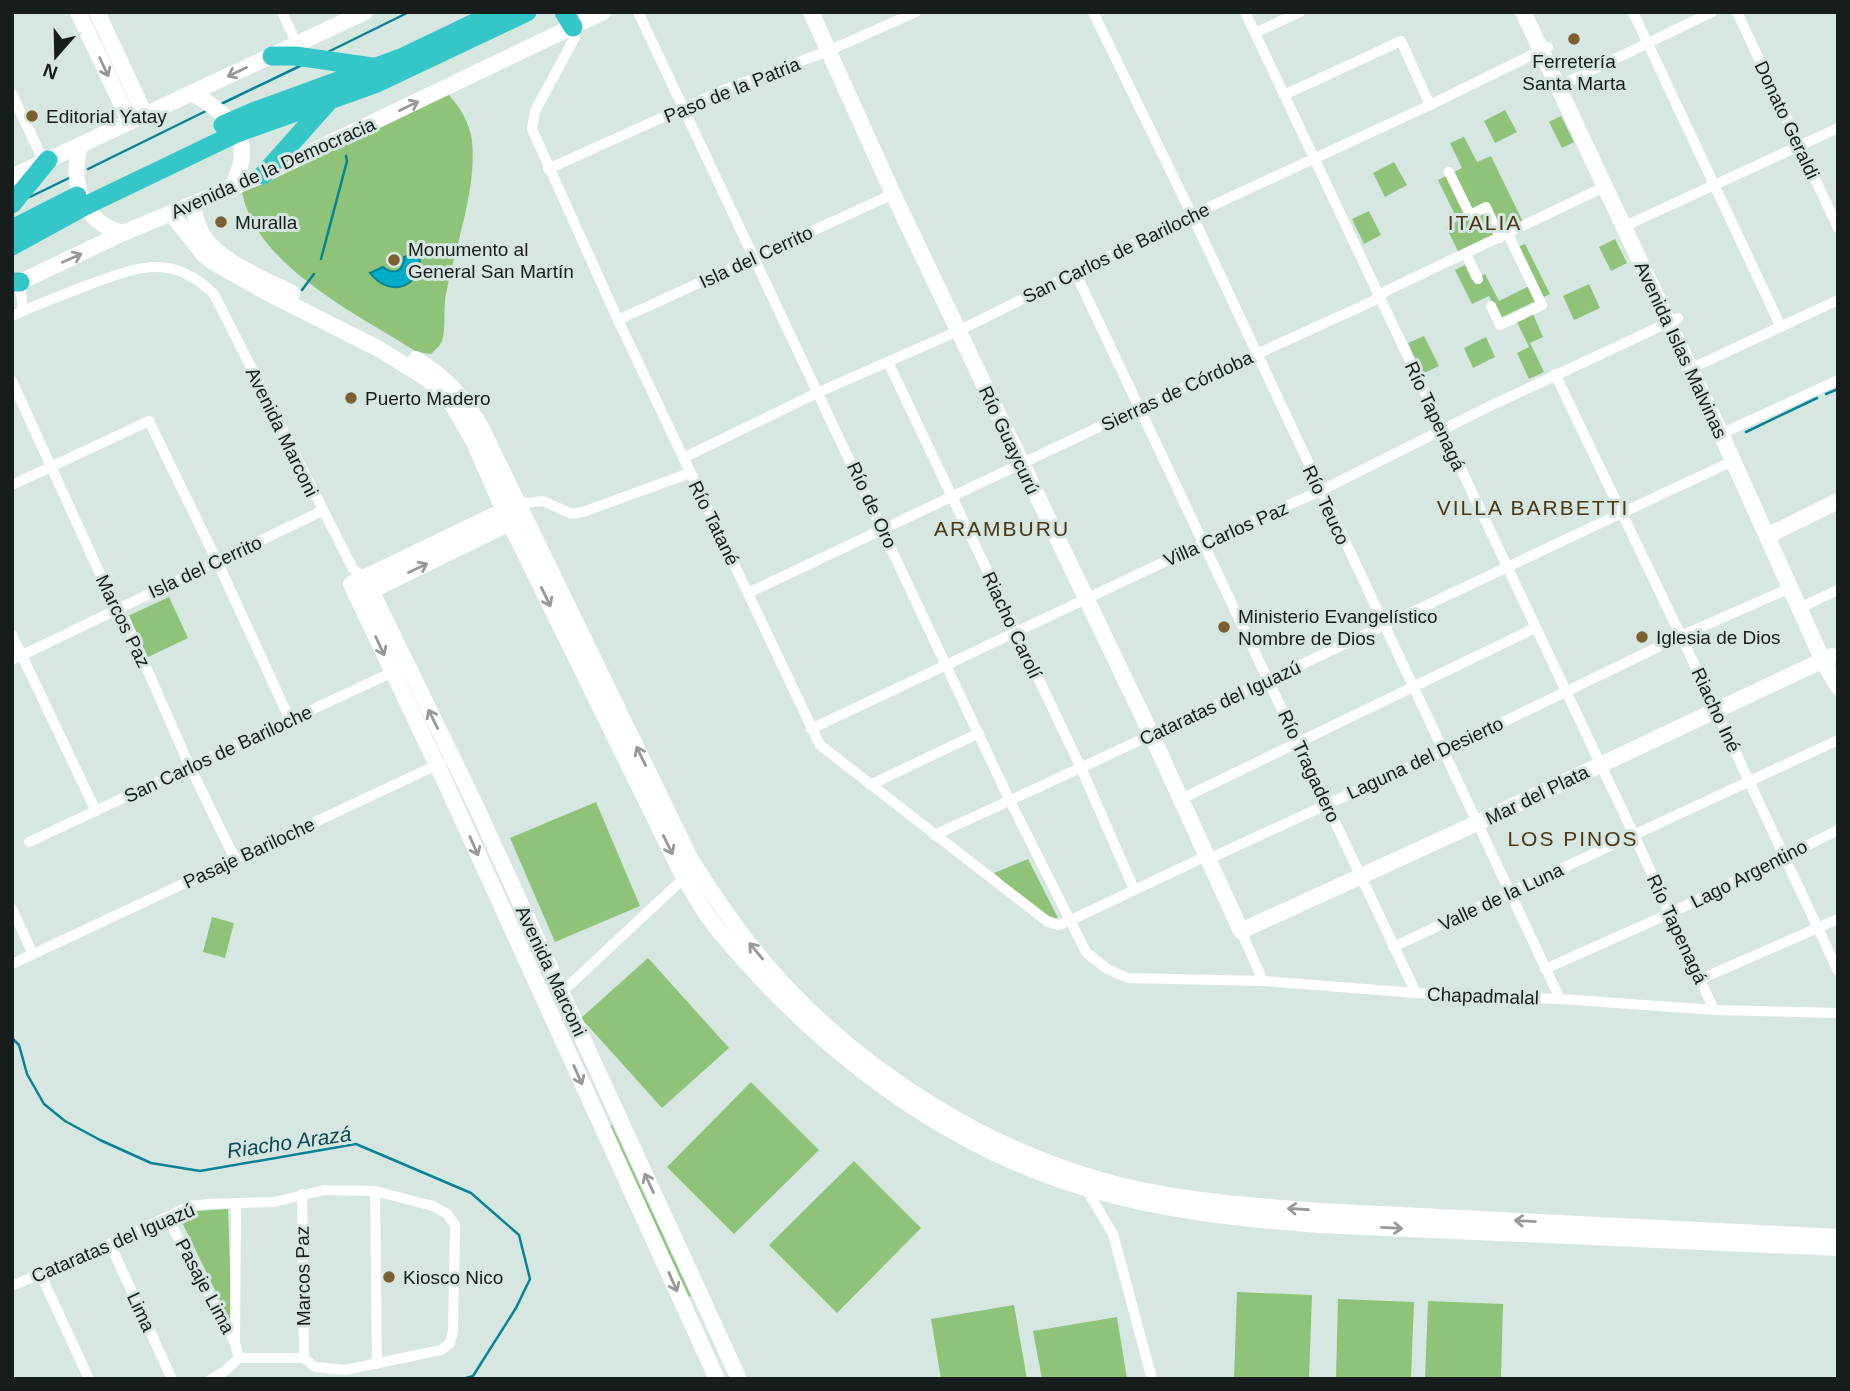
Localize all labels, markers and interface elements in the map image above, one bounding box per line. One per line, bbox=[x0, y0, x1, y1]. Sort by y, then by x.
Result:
north arrow bbox=[21, 21, 91, 91]
marker: Ferretería Santa Marta bbox=[1566, 31, 1582, 47]
place label: Ferretería Santa Marta bbox=[1522, 51, 1626, 94]
street label: Paso de la Patria bbox=[661, 53, 803, 127]
one-way arrow bbox=[98, 56, 111, 77]
street label: Donato Geraldi bbox=[1750, 58, 1824, 182]
text: N bbox=[40, 59, 60, 84]
one-way arrow bbox=[227, 66, 248, 80]
one-way arrow bbox=[398, 99, 420, 112]
place label: Editorial Yatay bbox=[46, 106, 167, 127]
marker: Editorial Yatay bbox=[24, 108, 40, 124]
street label: Avenida de la Democracia bbox=[168, 113, 379, 223]
street label: San Carlos de Bariloche bbox=[1019, 199, 1213, 307]
district label: ITALIA bbox=[1448, 211, 1522, 234]
place label: Muralla bbox=[235, 212, 298, 233]
marker: Muralla bbox=[213, 214, 229, 230]
street label: Isla del Cerrito bbox=[696, 222, 816, 292]
place label: Monumento al General San Martín bbox=[408, 239, 574, 282]
one-way arrow bbox=[61, 251, 82, 264]
marker: Monumento al General San Martín bbox=[386, 252, 402, 268]
street label: Avenida Islas Malvinas bbox=[1631, 258, 1731, 442]
street label: Sierras de Córdoba bbox=[1098, 346, 1256, 435]
street label: Río Tapenagá bbox=[1401, 358, 1470, 474]
street label: Avenida Marconi bbox=[242, 364, 322, 500]
street label: Río Guaycurú bbox=[975, 382, 1043, 498]
place label: Puerto Madero bbox=[365, 388, 491, 409]
marker: Puerto Madero bbox=[343, 390, 359, 406]
street label: Río de Oro bbox=[843, 458, 901, 552]
street label: Río Teuco bbox=[1298, 462, 1354, 548]
street label: Río Tatané bbox=[684, 477, 744, 569]
district label: VILLA BARBETTI bbox=[1437, 496, 1629, 519]
street label: Villa Carlos Paz bbox=[1161, 497, 1291, 571]
district label: ARAMBURU bbox=[934, 517, 1070, 540]
street label: Isla del Cerrito bbox=[145, 532, 265, 602]
one-way arrow bbox=[407, 561, 428, 575]
street label: Riacho Carolí bbox=[978, 568, 1046, 682]
street label: Marcos Paz bbox=[92, 571, 154, 671]
one-way arrow bbox=[540, 586, 554, 607]
place label: Ministerio Evangelístico Nombre de Dios bbox=[1238, 606, 1438, 649]
marker: Ministerio Evangelístico Nombre de Dios bbox=[1216, 619, 1232, 635]
place label: Iglesia de Dios bbox=[1656, 627, 1781, 648]
marker: Iglesia de Dios bbox=[1634, 629, 1650, 645]
one-way arrow bbox=[374, 635, 387, 656]
street label: Cataratas del Iguazú bbox=[1136, 656, 1304, 750]
street label: Riacho Iné bbox=[1687, 664, 1745, 756]
street label: San Carlos de Bariloche bbox=[121, 701, 315, 807]
street label: Río Tragadero bbox=[1274, 707, 1344, 825]
one-way arrow bbox=[426, 709, 440, 730]
street label: Laguna del Desierto bbox=[1343, 713, 1507, 803]
one-way arrow bbox=[633, 746, 647, 767]
street label: Mar del Plata bbox=[1482, 761, 1592, 829]
street label: Pasaje Bariloche bbox=[180, 813, 318, 893]
district label: LOS PINOS bbox=[1507, 827, 1639, 850]
one-way arrow bbox=[662, 834, 675, 855]
one-way arrow bbox=[468, 835, 481, 856]
street label: Lago Argentino bbox=[1687, 836, 1811, 912]
street label: Valle de la Luna bbox=[1435, 859, 1567, 935]
street label: Río Tapenagá bbox=[1643, 871, 1712, 987]
street label: Avenida Marconi bbox=[512, 903, 590, 1039]
one-way arrow bbox=[748, 943, 764, 961]
street label: Chapadmalal bbox=[1427, 984, 1539, 1008]
one-way arrow bbox=[572, 1064, 585, 1085]
water label: Riacho Arazá bbox=[225, 1122, 353, 1162]
one-way arrow bbox=[642, 1173, 656, 1194]
street label: Cataratas del Iguazú bbox=[28, 1199, 198, 1287]
one-way arrow bbox=[1286, 1203, 1309, 1216]
one-way arrow bbox=[1514, 1214, 1537, 1227]
one-way arrow bbox=[1381, 1222, 1404, 1235]
street label: Marcos Paz bbox=[292, 1226, 314, 1326]
street label: Pasaje Lima bbox=[171, 1235, 239, 1337]
place label: Kiosco Nico bbox=[403, 1267, 503, 1288]
marker: Kiosco Nico bbox=[381, 1269, 397, 1285]
one-way arrow bbox=[667, 1271, 680, 1292]
street label: Lima bbox=[123, 1289, 159, 1335]

